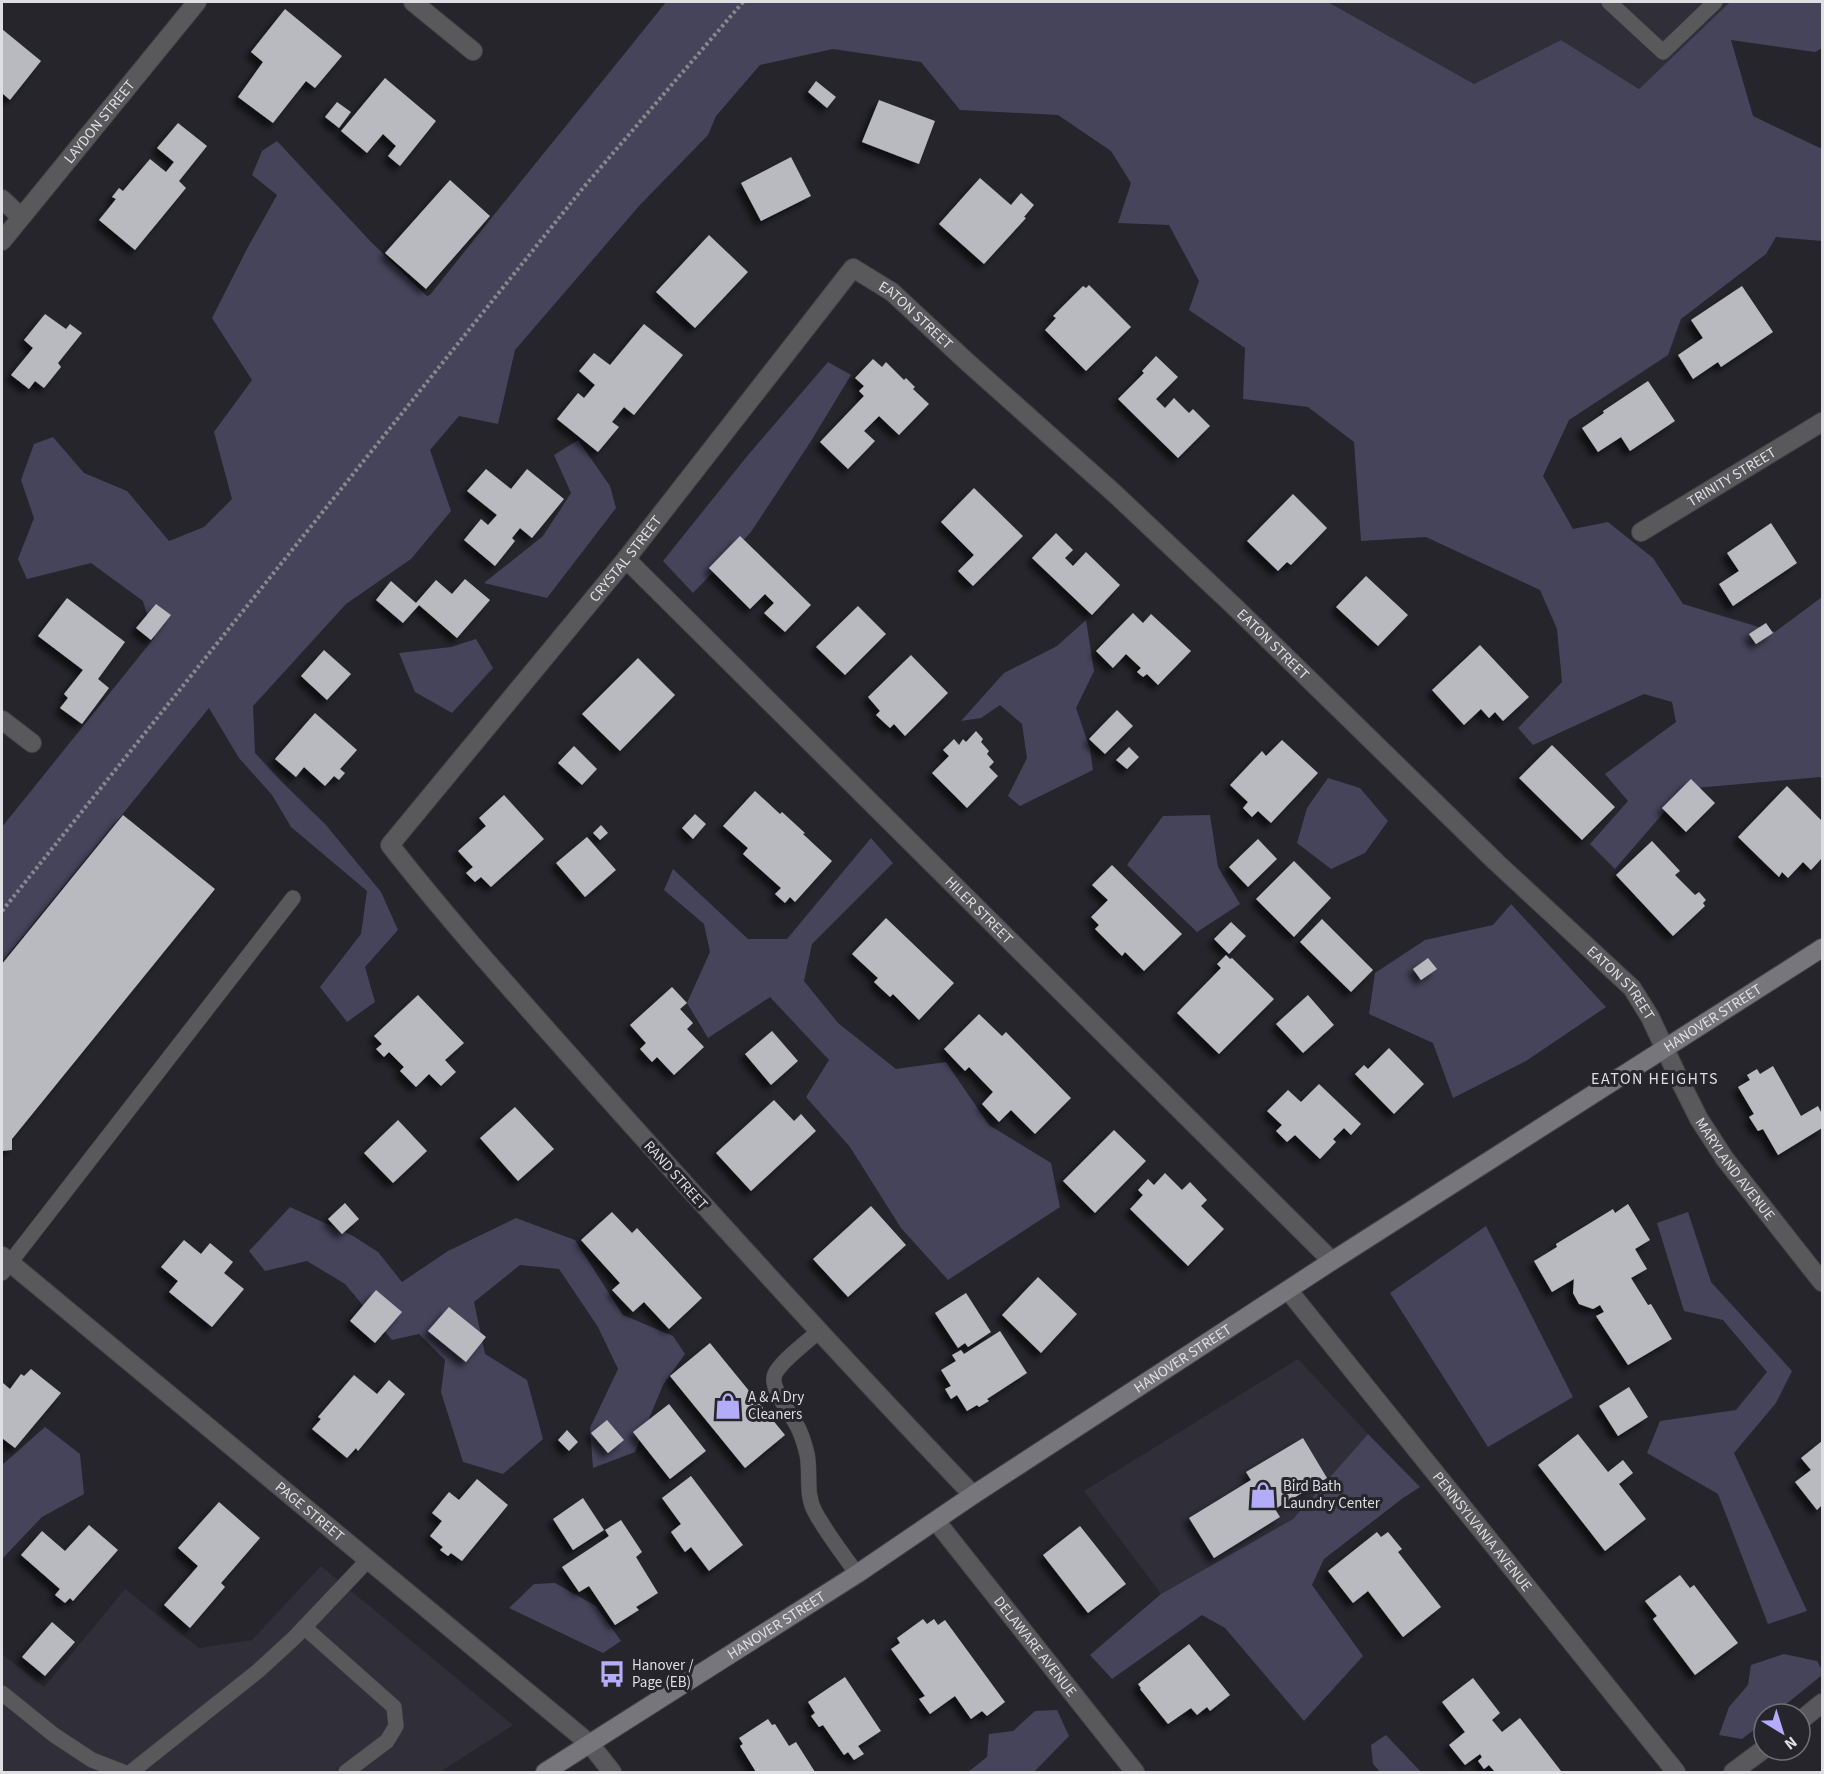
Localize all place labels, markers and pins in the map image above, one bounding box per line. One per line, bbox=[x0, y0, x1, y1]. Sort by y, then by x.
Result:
place label: A & A Dry Cleaners bbox=[748, 1387, 804, 1425]
shop icon: A & A Dry Cleaners bbox=[713, 1391, 743, 1421]
place label: Bird Bath Laundry Center bbox=[1283, 1476, 1381, 1514]
shop icon: Bird Bath Laundry Center bbox=[1248, 1480, 1278, 1510]
place label: Hanover / Page (EB) bbox=[632, 1655, 694, 1693]
bus stop icon: Hanover / Page (EB) bbox=[597, 1659, 627, 1689]

